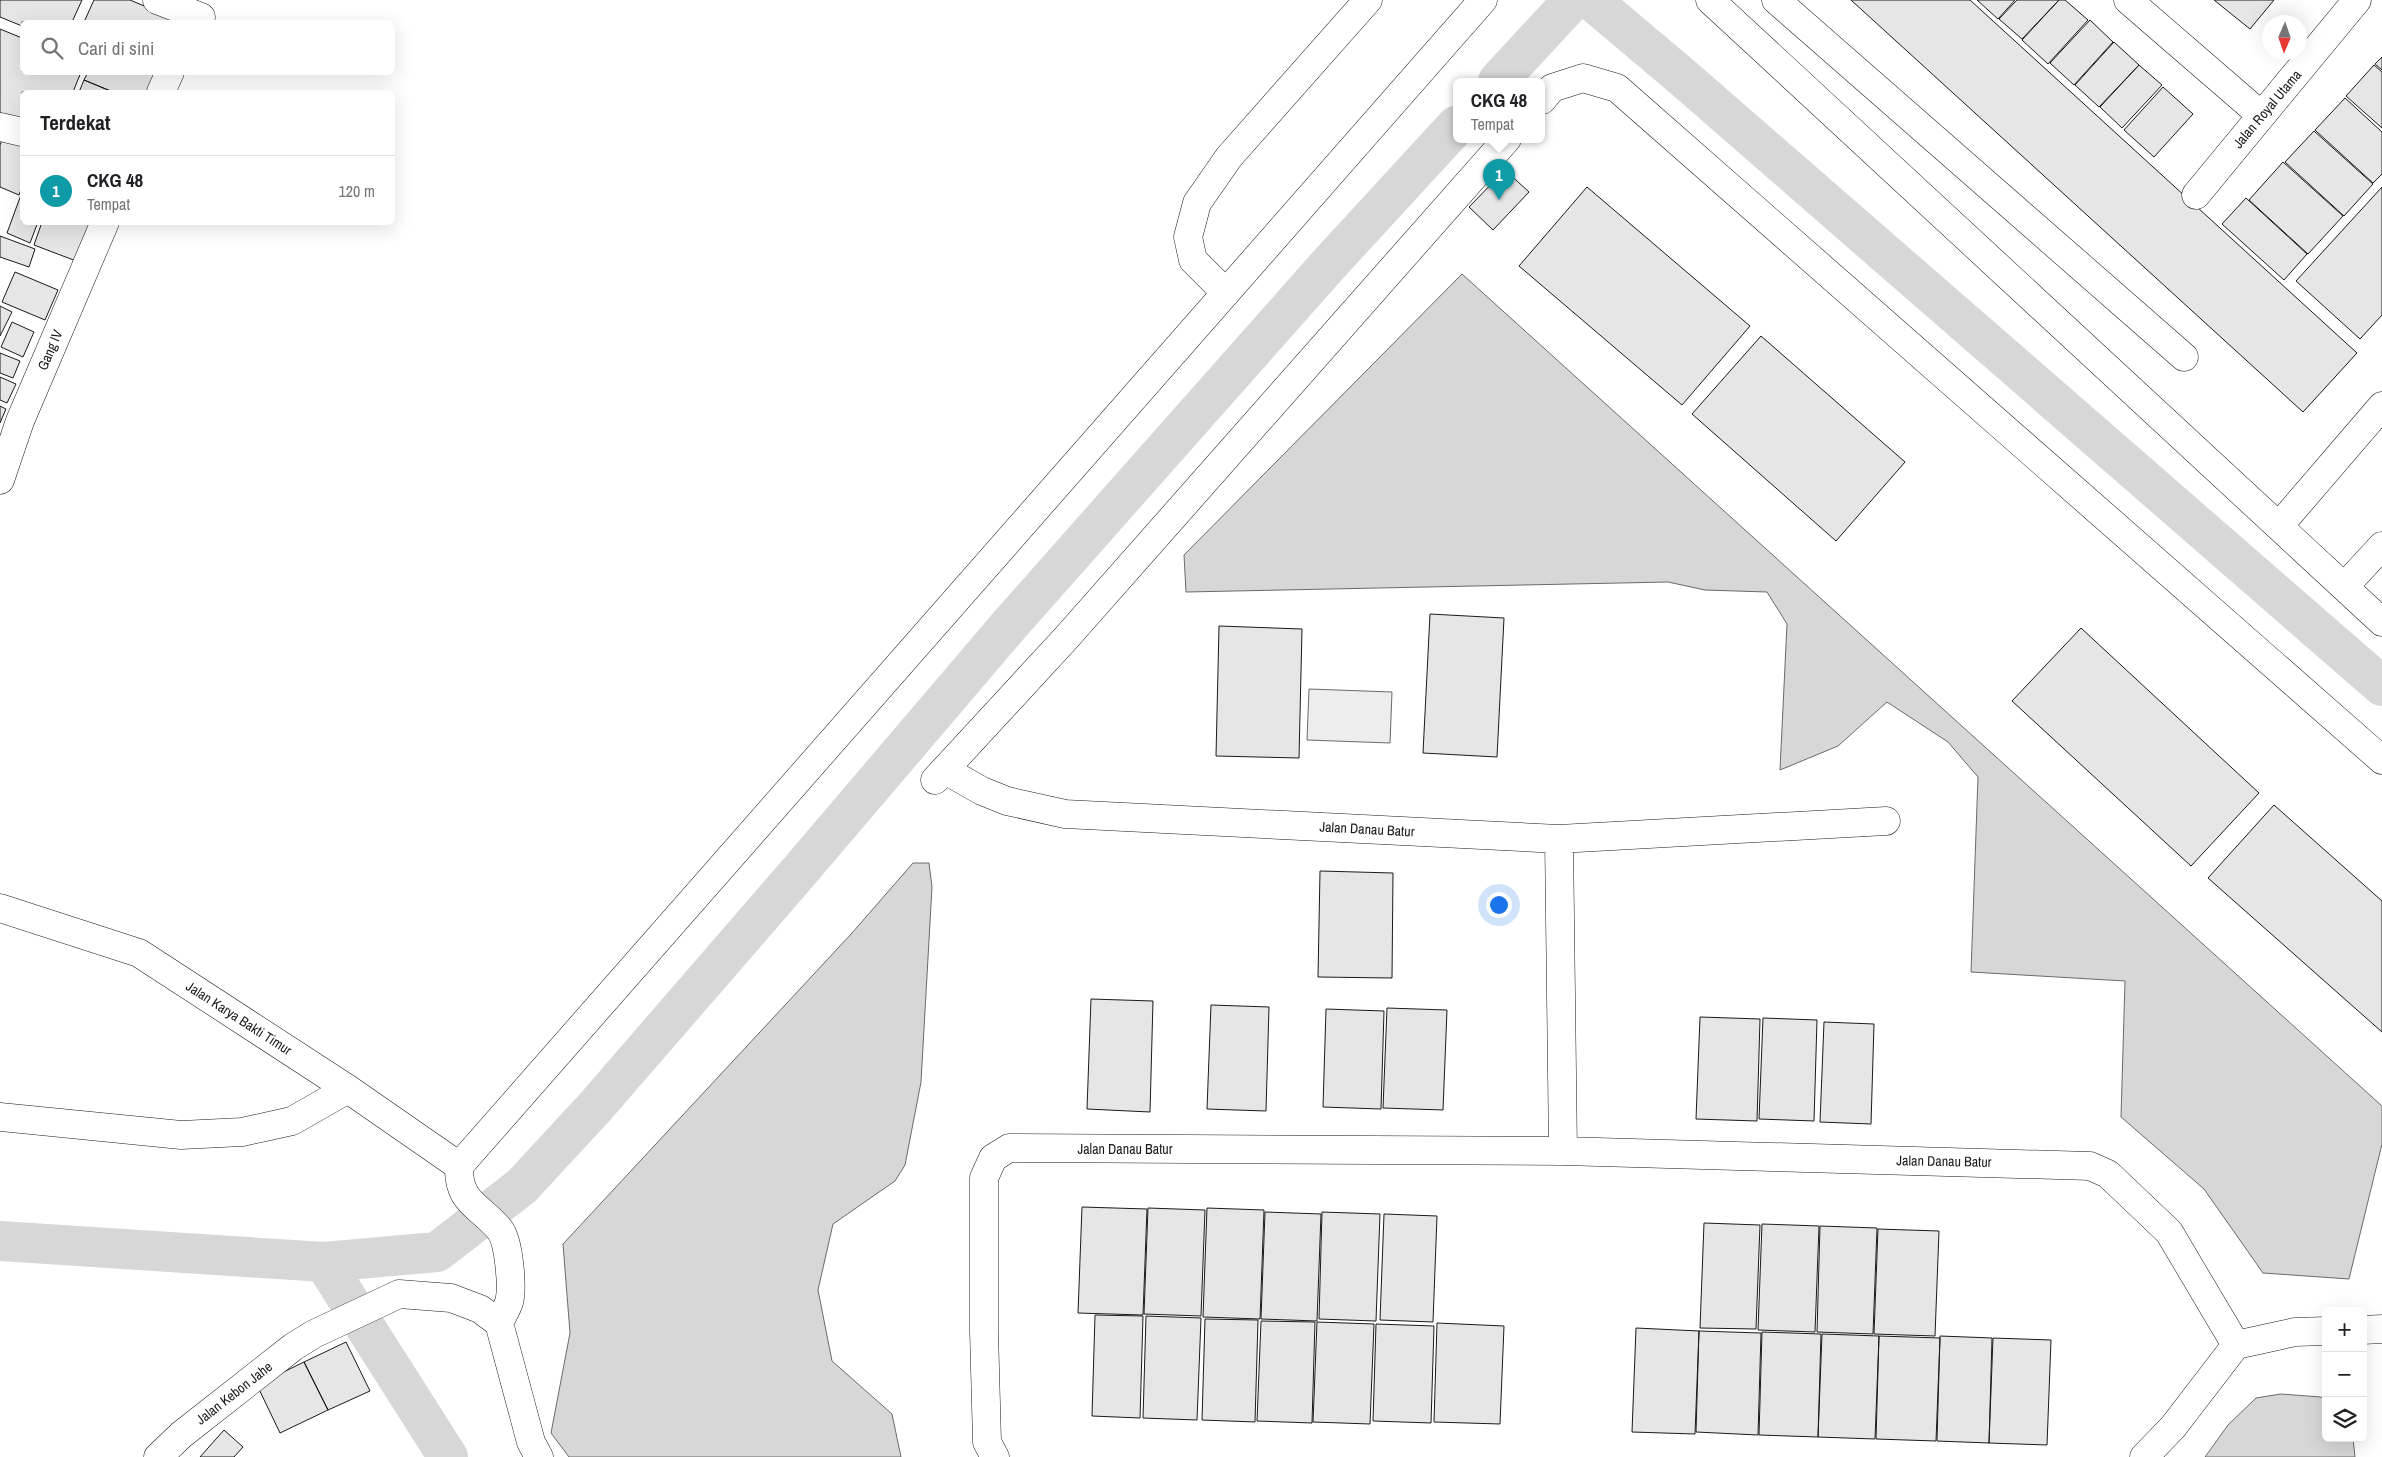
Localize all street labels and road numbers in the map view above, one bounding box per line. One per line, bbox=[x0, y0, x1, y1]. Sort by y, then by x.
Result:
street label: Jalan Royal Utama bbox=[2229, 66, 2305, 152]
street label: Gang IV bbox=[33, 327, 67, 373]
street label: Jalan Danau Batur bbox=[1319, 818, 1415, 840]
street label: Jalan Karya Bakti Timur bbox=[183, 977, 295, 1059]
street label: Jalan Danau Batur bbox=[1077, 1140, 1173, 1158]
street label: Jalan Danau Batur bbox=[1896, 1151, 1992, 1171]
street label: Jalan Kebon Jahe bbox=[192, 1358, 276, 1428]

